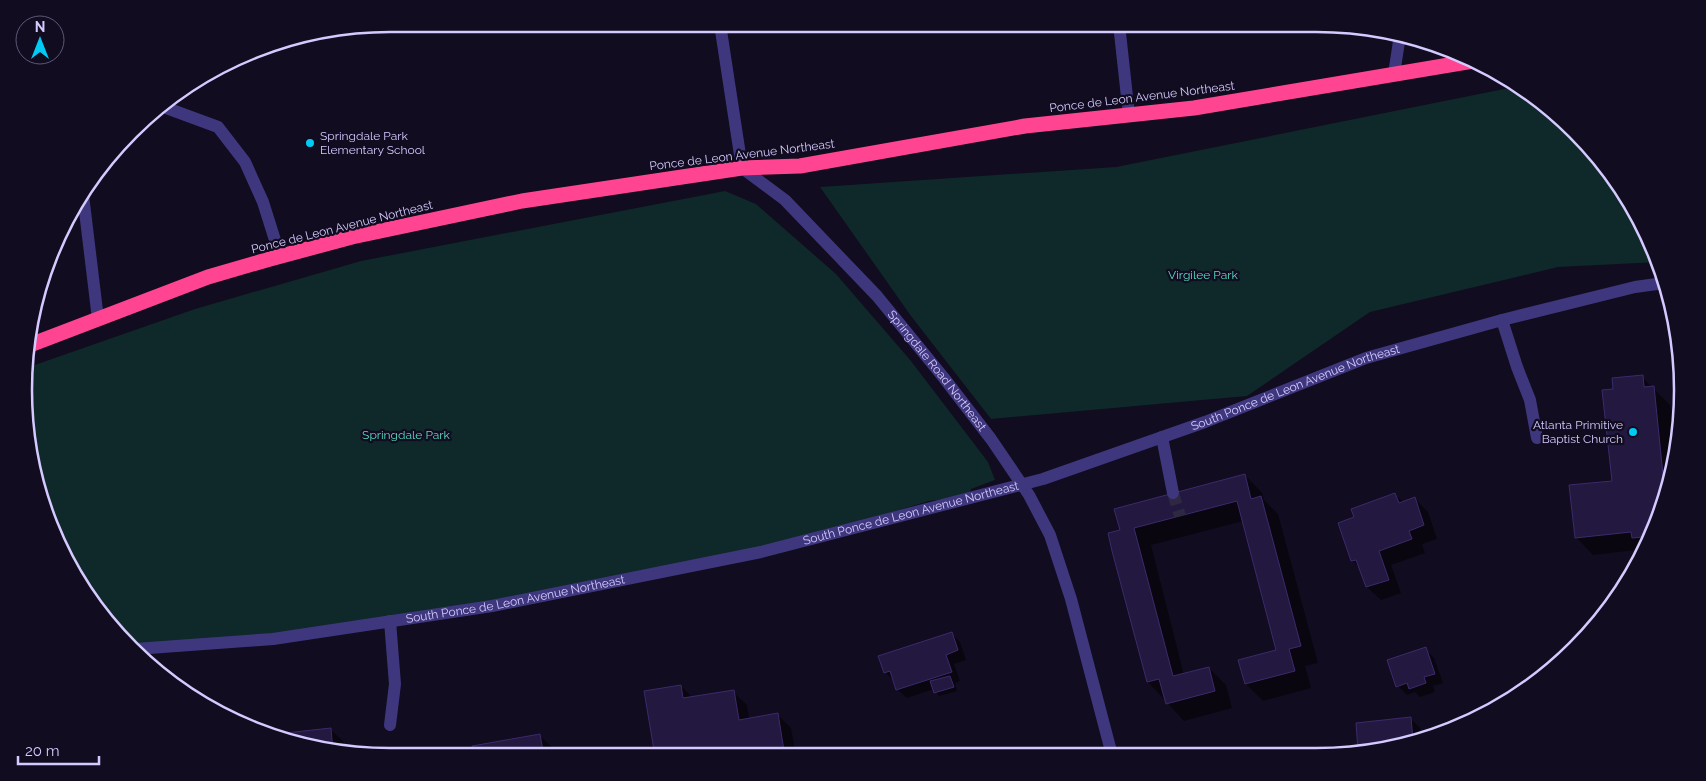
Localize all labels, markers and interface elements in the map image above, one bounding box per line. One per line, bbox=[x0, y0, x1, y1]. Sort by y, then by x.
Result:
north arrow bbox=[15, 15, 65, 65]
text: N bbox=[35, 19, 45, 35]
street label: Ponce de Leon Avenue Northeast bbox=[1049, 79, 1235, 115]
place label: Springdale Park Elementary School bbox=[320, 129, 426, 157]
marker: Springdale Park Elementary School bbox=[304, 137, 316, 149]
street label: Ponce de Leon Avenue Northeast bbox=[649, 137, 835, 173]
street label: Ponce de Leon Avenue Northeast bbox=[250, 198, 434, 256]
park label: Virgilee Park bbox=[1168, 268, 1239, 282]
street label: Springdale Road Northeast bbox=[885, 308, 989, 434]
street label: South Ponce de Leon Avenue Northeast bbox=[1189, 342, 1401, 433]
place label: Atlanta Primitive Baptist Church bbox=[1533, 418, 1623, 446]
marker: Atlanta Primitive Baptist Church bbox=[1627, 426, 1639, 438]
park label: Springdale Park bbox=[362, 428, 451, 442]
street label: South Ponce de Leon Avenue Northeast bbox=[801, 479, 1020, 548]
street label: South Ponce de Leon Avenue Northeast bbox=[405, 573, 626, 626]
scale bar bbox=[18, 734, 99, 766]
text: 20 m bbox=[25, 742, 60, 760]

